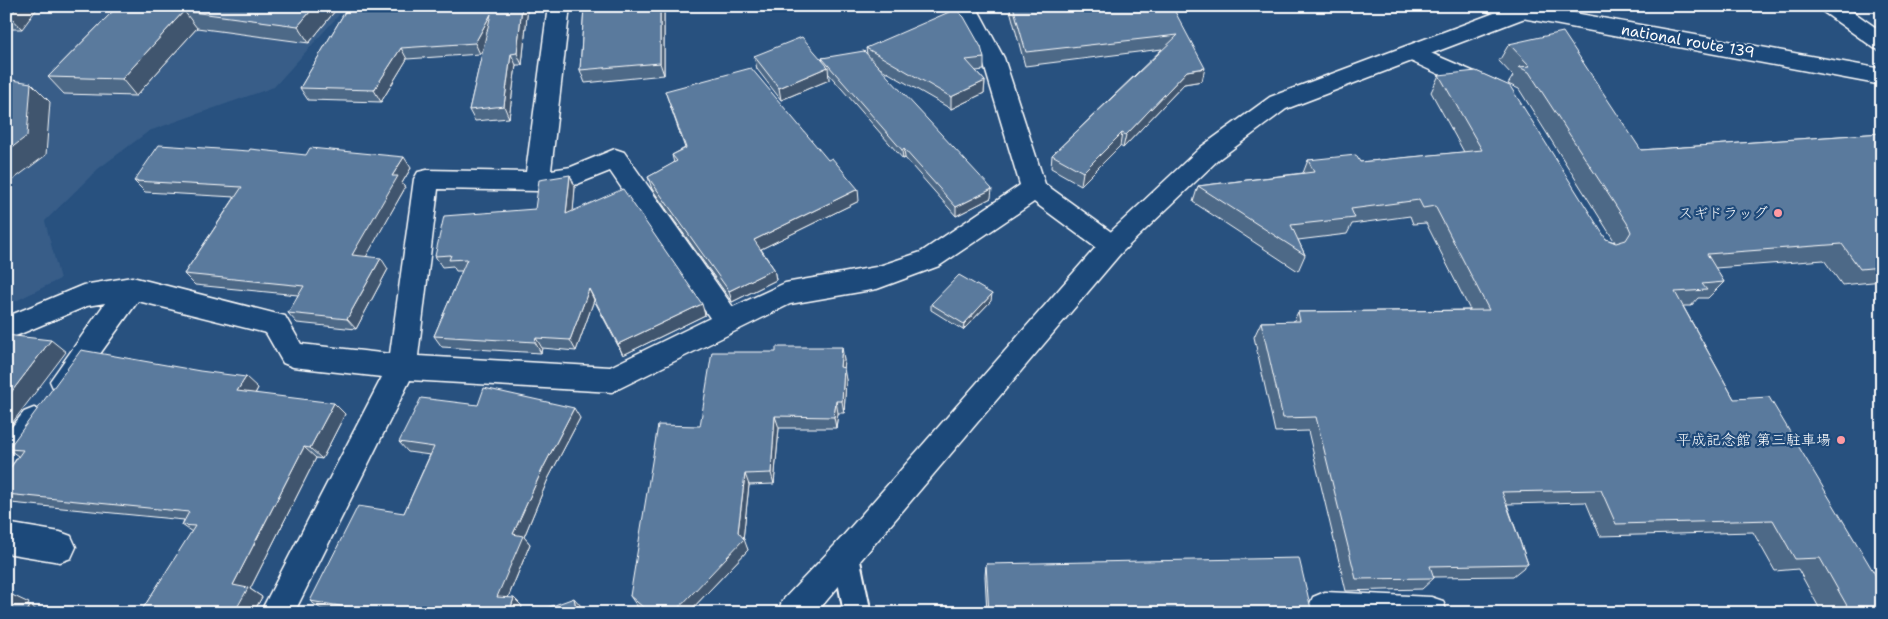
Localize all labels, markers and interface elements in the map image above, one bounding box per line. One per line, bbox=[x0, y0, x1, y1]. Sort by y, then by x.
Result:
street label: national route 139 bbox=[1620, 19, 1756, 63]
place label: スギドラッグ bbox=[1678, 203, 1768, 223]
marker: スギドラッグ bbox=[1772, 207, 1784, 219]
place label: 平成記念館 第三駐車場 bbox=[1676, 430, 1831, 450]
marker: 平成記念館 第三駐車場 bbox=[1835, 434, 1847, 446]

